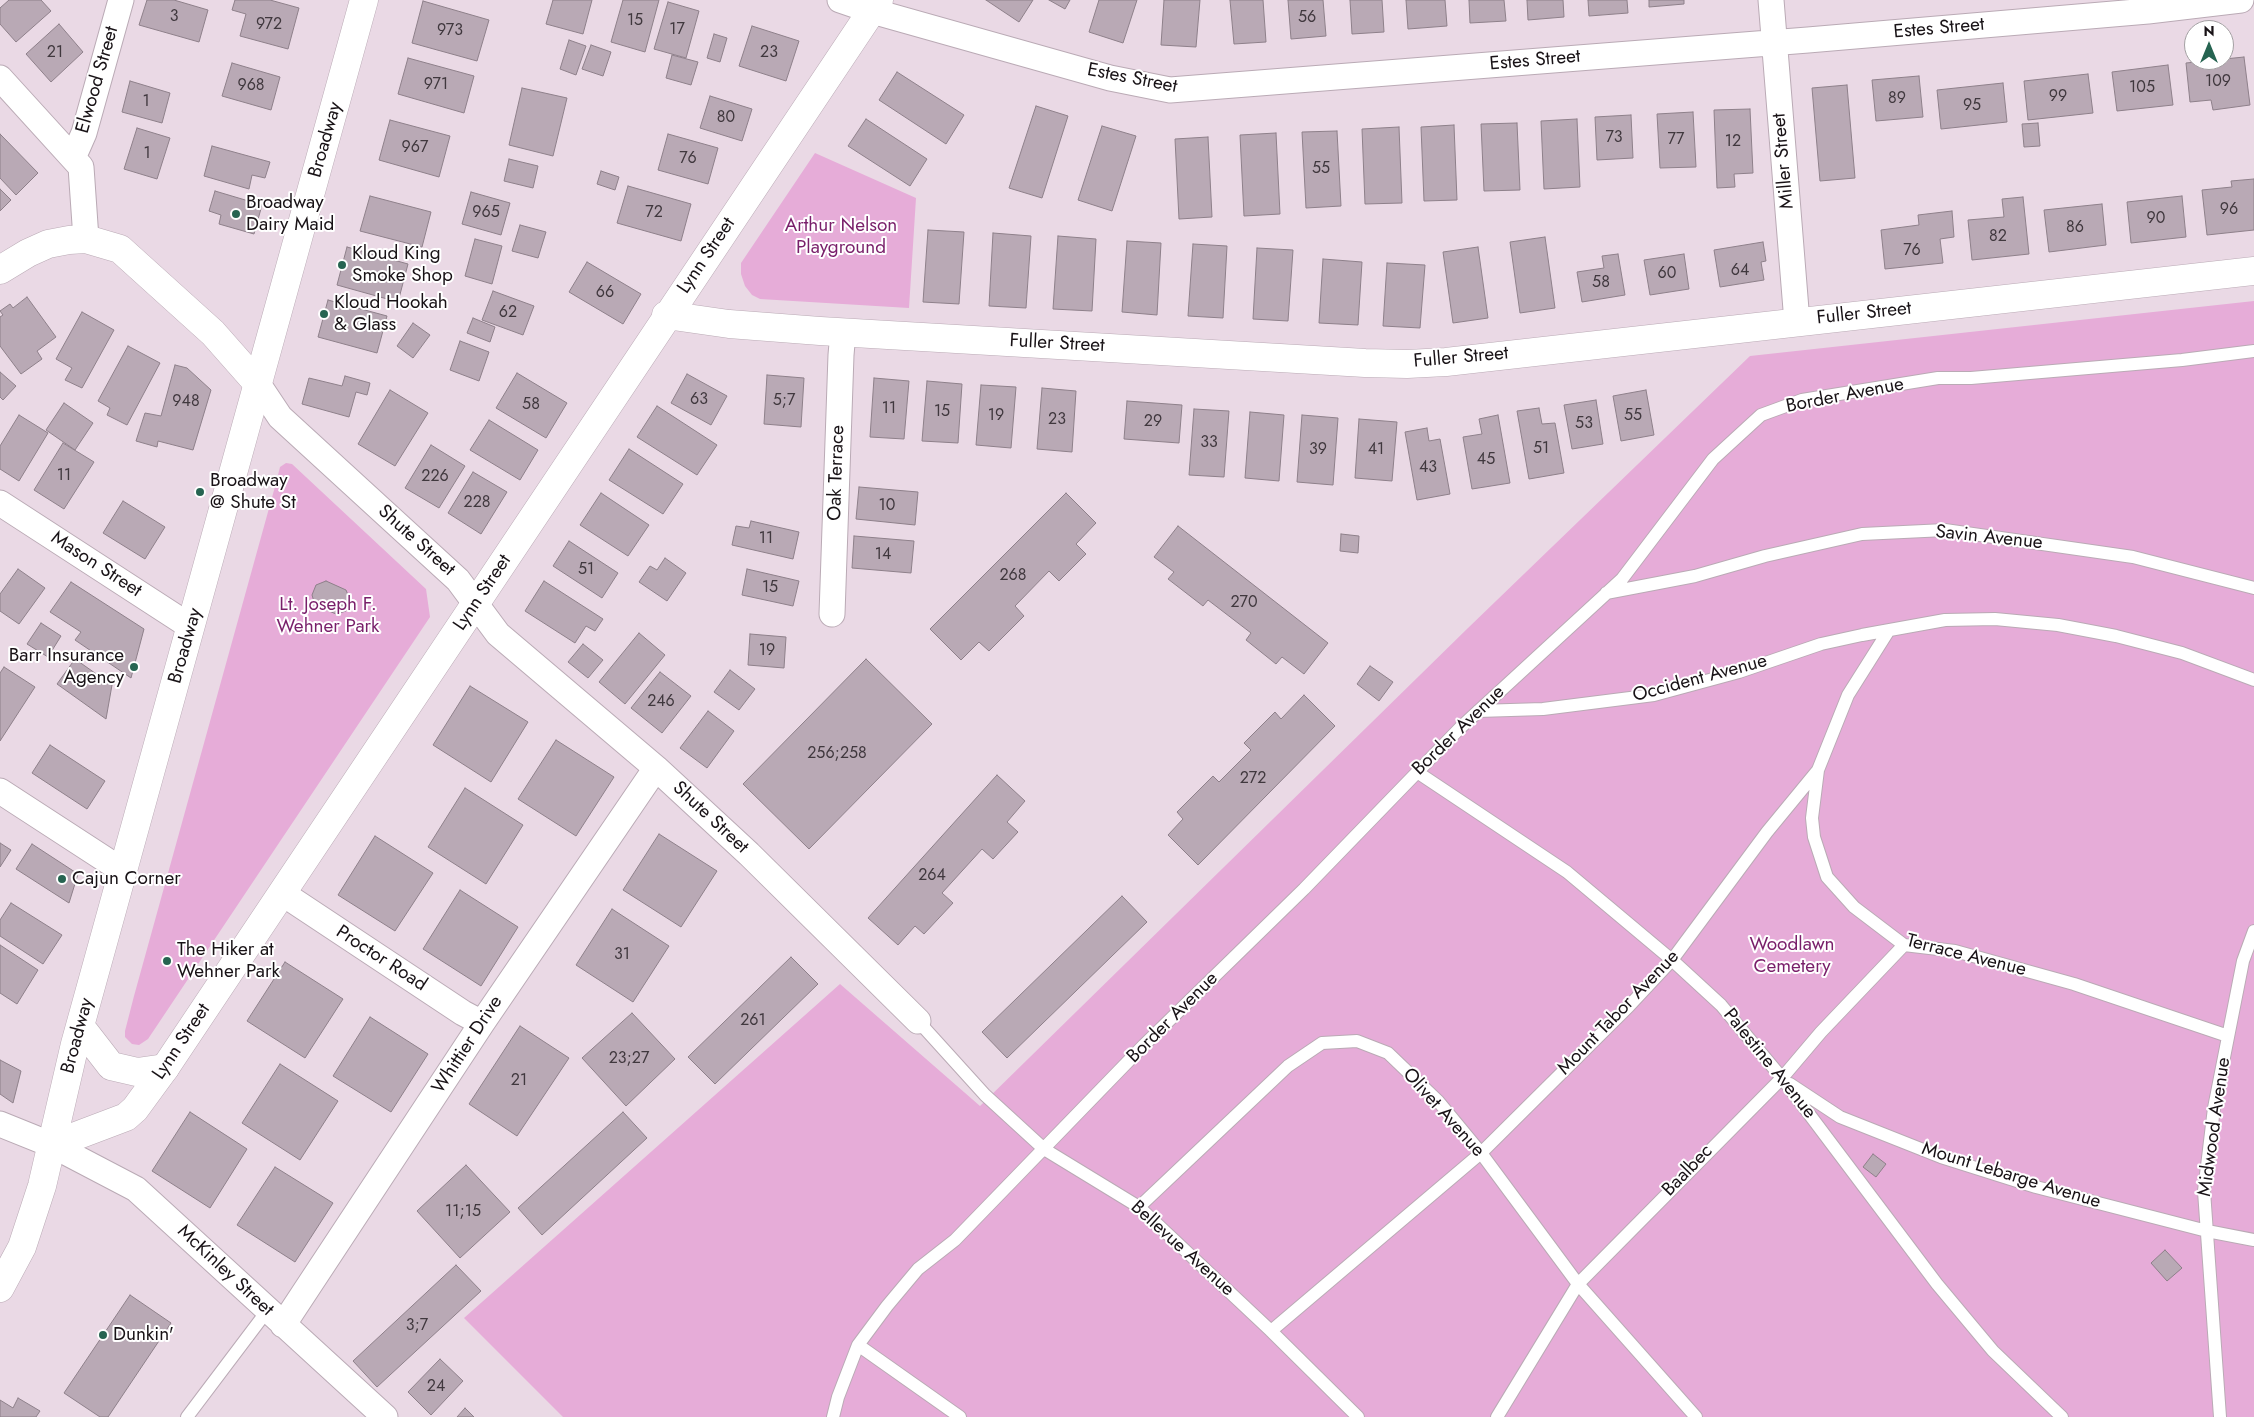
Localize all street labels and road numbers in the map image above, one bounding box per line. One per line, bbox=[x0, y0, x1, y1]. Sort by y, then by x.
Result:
street label: Estes Street bbox=[1893, 14, 1985, 44]
street label: Elwood Street bbox=[72, 24, 124, 136]
street label: Estes Street bbox=[1489, 46, 1581, 76]
street label: Estes Street bbox=[1085, 59, 1179, 99]
street label: Broadway bbox=[304, 100, 348, 180]
street label: Miller Street bbox=[1768, 112, 1800, 210]
street label: Lynn Street bbox=[673, 214, 741, 298]
street label: Fuller Street bbox=[1815, 298, 1913, 330]
street label: Fuller Street bbox=[1009, 330, 1105, 358]
street label: Fuller Street bbox=[1413, 342, 1509, 374]
street label: Border Avenue bbox=[1784, 373, 1906, 419]
street label: Oak Terrace bbox=[824, 425, 850, 521]
street label: Shute Street bbox=[373, 500, 459, 582]
street label: Savin Avenue bbox=[1934, 521, 2044, 555]
street label: Mason Street bbox=[46, 527, 146, 603]
street label: Lynn Street bbox=[449, 551, 517, 635]
street label: Broadway bbox=[164, 606, 208, 686]
street label: Occident Avenue bbox=[1630, 650, 1770, 708]
street label: Border Avenue bbox=[1408, 681, 1510, 781]
street label: Shute Street bbox=[667, 777, 753, 859]
street label: Proctor Road bbox=[331, 921, 431, 997]
street label: Terrace Avenue bbox=[1904, 930, 2028, 982]
street label: Mount Tabor Avenue bbox=[1554, 946, 1684, 1080]
street label: Border Avenue bbox=[1123, 968, 1223, 1068]
street label: Whittier Drive bbox=[428, 992, 508, 1098]
street label: Broadway bbox=[57, 996, 99, 1076]
street label: Lynn Street bbox=[148, 1000, 216, 1084]
street label: Palestine Avenue bbox=[1718, 1004, 1820, 1124]
street label: Midwood Avenue bbox=[2194, 1056, 2236, 1198]
street label: Olivet Avenue bbox=[1397, 1064, 1489, 1162]
street label: Mount Lebarge Avenue bbox=[1919, 1138, 2103, 1214]
street label: Baalbec bbox=[1658, 1140, 1718, 1202]
street label: Bellevue Avenue bbox=[1125, 1196, 1239, 1302]
street label: McKinley Street bbox=[172, 1221, 278, 1321]

